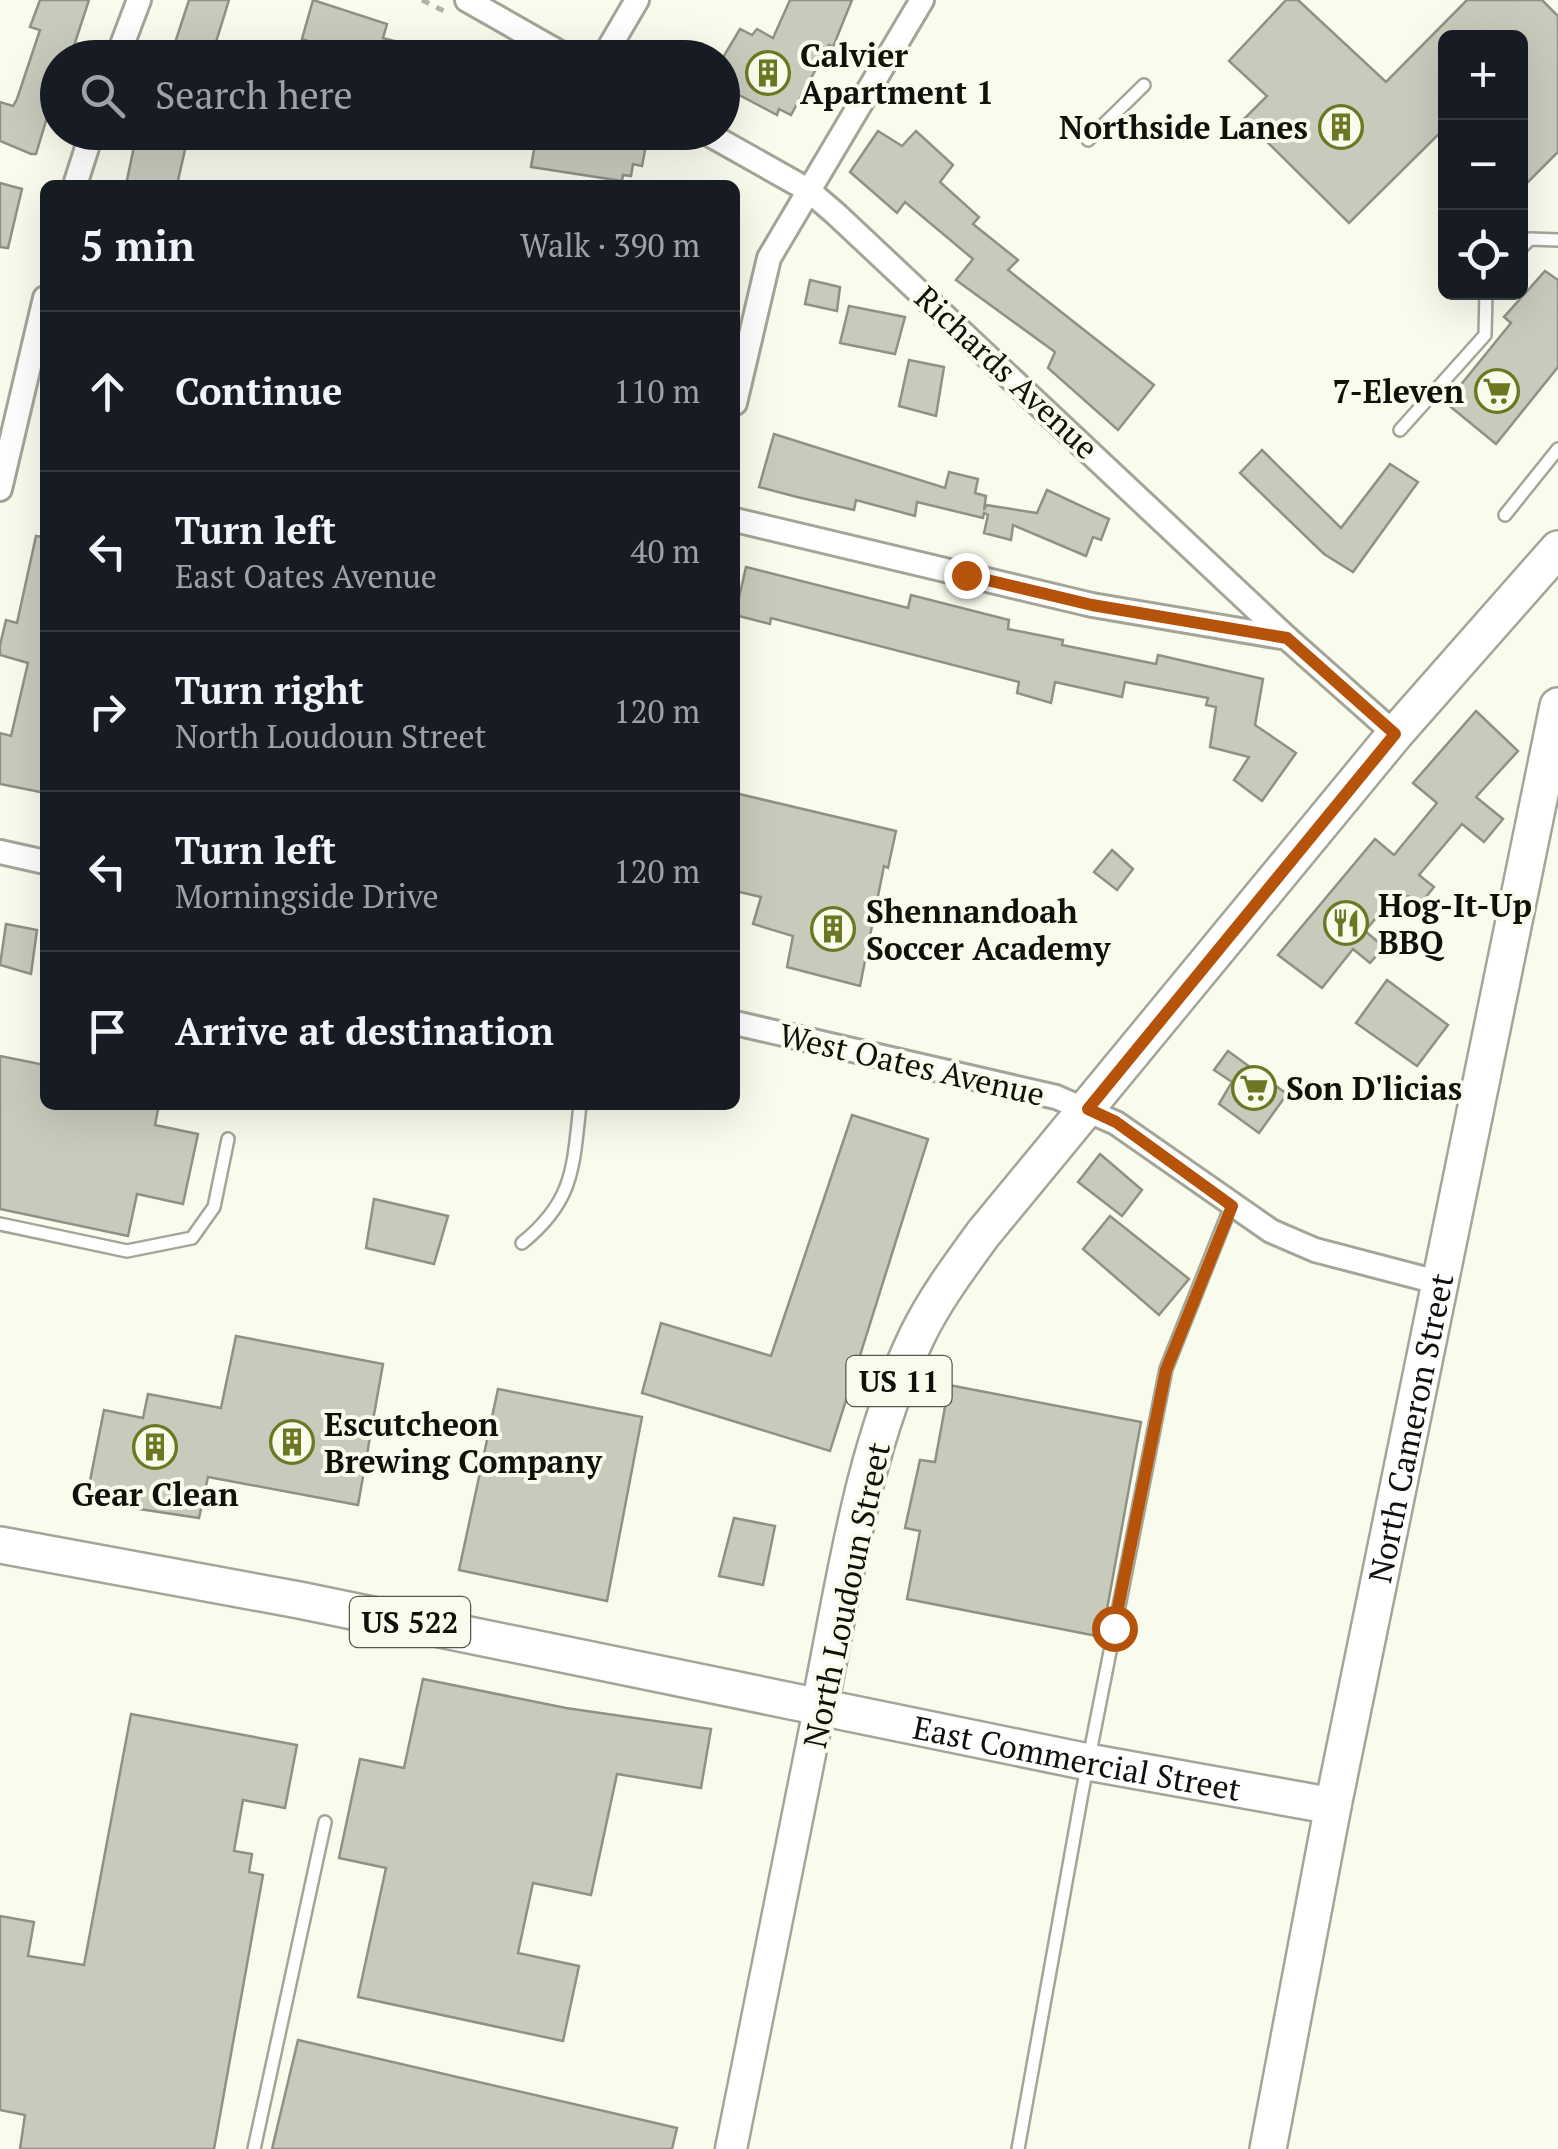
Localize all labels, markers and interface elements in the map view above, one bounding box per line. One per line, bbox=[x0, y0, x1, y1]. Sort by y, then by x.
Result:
map controls bbox=[1438, 30, 1528, 300]
button: + bbox=[1438, 30, 1528, 120]
place label: Calvier Apartment 1 bbox=[800, 34, 994, 113]
search box bbox=[40, 40, 740, 150]
building icon: Calvier Apartment 1 bbox=[745, 50, 791, 96]
icon: search bbox=[75, 68, 130, 123]
text: Search here bbox=[155, 70, 353, 120]
building icon: Northside Lanes bbox=[1318, 104, 1364, 150]
place label: Northside Lanes bbox=[1059, 106, 1308, 148]
button: − bbox=[1438, 120, 1528, 210]
button: locate bbox=[1438, 210, 1528, 300]
text: 5 min bbox=[80, 217, 195, 273]
text: Walk · 390 m bbox=[520, 224, 700, 266]
street label: Richards Avenue bbox=[906, 276, 1108, 468]
icon: ahead bbox=[80, 364, 135, 419]
text: Continue bbox=[175, 366, 342, 416]
supermarket icon: 7-Eleven bbox=[1474, 368, 1520, 414]
text: 110 m bbox=[613, 370, 700, 412]
place label: 7-Eleven bbox=[1332, 370, 1464, 412]
text: Turn left bbox=[175, 505, 336, 555]
icon: left bbox=[80, 524, 135, 579]
text: 40 m bbox=[630, 530, 700, 572]
route end bbox=[944, 553, 990, 599]
text: East Oates Avenue bbox=[175, 555, 437, 597]
text: Turn right bbox=[175, 665, 364, 715]
icon: right bbox=[80, 684, 135, 739]
text: 120 m bbox=[613, 690, 700, 732]
text: North Loudoun Street bbox=[175, 715, 486, 757]
text: Turn left bbox=[175, 825, 336, 875]
icon: left bbox=[80, 844, 135, 899]
text: 120 m bbox=[613, 850, 700, 892]
text: Morningside Drive bbox=[175, 875, 439, 917]
place label: Hog-It-Up BBQ bbox=[1378, 884, 1532, 963]
place label: Shennandoah Soccer Academy bbox=[866, 890, 1112, 969]
restaurant icon: Hog-It-Up BBQ bbox=[1323, 900, 1369, 946]
building icon: Shennandoah Soccer Academy bbox=[810, 906, 856, 952]
icon: arrive bbox=[80, 1004, 135, 1059]
text: Arrive at destination bbox=[175, 1006, 554, 1056]
street label: West Oates Avenue bbox=[775, 1013, 1049, 1115]
supermarket icon: Son D'licias bbox=[1231, 1065, 1277, 1111]
place label: Son D'licias bbox=[1286, 1067, 1462, 1109]
street label: North Cameron Street bbox=[1358, 1269, 1462, 1586]
road number: US 11 bbox=[846, 1356, 952, 1406]
place label: Escutcheon Brewing Company bbox=[324, 1403, 603, 1482]
building icon: Escutcheon Brewing Company bbox=[269, 1419, 315, 1465]
building icon: Gear Clean bbox=[132, 1424, 178, 1470]
street label: North Loudoun Street bbox=[793, 1438, 899, 1752]
place label: Gear Clean bbox=[71, 1473, 239, 1515]
road number: US 522 bbox=[350, 1597, 470, 1647]
route start bbox=[1092, 1606, 1138, 1652]
street label: East Commercial Street bbox=[909, 1706, 1244, 1810]

